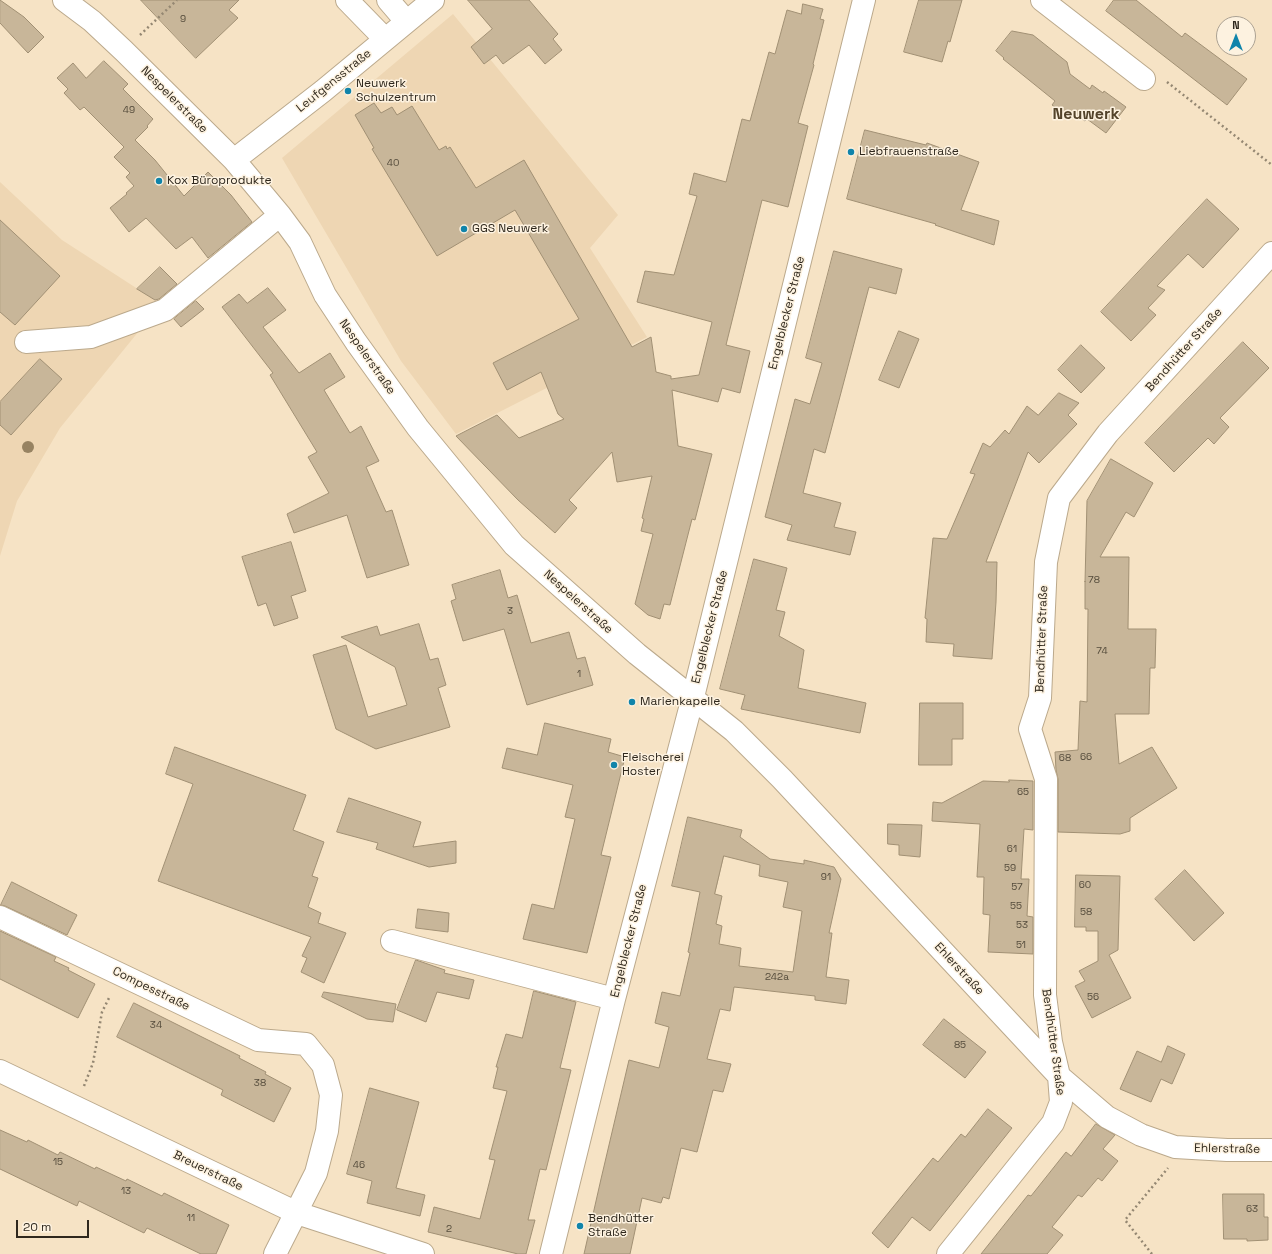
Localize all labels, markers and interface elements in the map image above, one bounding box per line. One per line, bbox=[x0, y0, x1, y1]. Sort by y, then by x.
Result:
house number: 9 bbox=[180, 13, 186, 25]
north arrow bbox=[1216, 16, 1256, 56]
text: N bbox=[1232, 18, 1240, 32]
street label: Leufgensstraße bbox=[294, 46, 374, 116]
street label: Nespelerstraße bbox=[138, 64, 210, 136]
place label: Neuwerk Schulzentrum bbox=[356, 77, 436, 105]
marker: Neuwerk Schulzentrum bbox=[343, 86, 353, 96]
house number: 49 bbox=[123, 104, 135, 116]
district label: Neuwerk bbox=[1053, 105, 1119, 125]
place label: Liebfrauenstraße bbox=[859, 145, 959, 159]
marker: Liebfrauenstraße bbox=[846, 147, 856, 157]
house number: 40 bbox=[387, 157, 399, 169]
place label: Kox Büroprodukte bbox=[167, 174, 272, 188]
marker: Kox Büroprodukte bbox=[154, 176, 164, 186]
place label: GGS Neuwerk bbox=[472, 222, 548, 236]
marker: GGS Neuwerk bbox=[459, 224, 469, 234]
street label: Engelblecker Straße bbox=[766, 255, 808, 371]
street label: Bendhütter Straße bbox=[1143, 305, 1225, 395]
street label: Nespelerstraße bbox=[336, 317, 398, 397]
street label: Nespelerstraße bbox=[540, 567, 616, 637]
street label: Engelblecker Straße bbox=[689, 569, 731, 685]
house number: 78 bbox=[1088, 574, 1100, 586]
street label: Bendhütter Straße bbox=[1033, 585, 1051, 693]
house number: 3 bbox=[507, 605, 513, 617]
house number: 74 bbox=[1096, 645, 1108, 657]
house number: 1 bbox=[577, 668, 581, 680]
place label: Marienkapelle bbox=[640, 695, 720, 709]
marker: Marienkapelle bbox=[627, 697, 637, 707]
place label: Fleischerei Hoster bbox=[622, 751, 684, 779]
house number: 66 bbox=[1080, 751, 1092, 763]
house number: 68 bbox=[1059, 752, 1071, 764]
marker: Fleischerei Hoster bbox=[609, 760, 619, 770]
house number: 65 bbox=[1017, 786, 1029, 798]
house number: 61 bbox=[1007, 843, 1017, 855]
house number: 59 bbox=[1004, 862, 1016, 874]
house number: 91 bbox=[821, 871, 831, 883]
house number: 60 bbox=[1079, 879, 1091, 891]
house number: 57 bbox=[1011, 881, 1023, 893]
street label: Engelblecker Straße bbox=[608, 883, 650, 999]
house number: 55 bbox=[1010, 900, 1022, 912]
house number: 58 bbox=[1080, 906, 1092, 918]
house number: 53 bbox=[1016, 919, 1028, 931]
house number: 51 bbox=[1016, 939, 1026, 951]
street label: Ehlerstraße bbox=[931, 940, 987, 998]
street label: Compesstraße bbox=[110, 964, 192, 1014]
house number: 242a bbox=[765, 971, 789, 983]
street label: Bendhütter Straße bbox=[1038, 988, 1068, 1096]
house number: 56 bbox=[1087, 991, 1099, 1003]
house number: 34 bbox=[150, 1019, 162, 1031]
house number: 85 bbox=[954, 1039, 966, 1051]
house number: 38 bbox=[254, 1077, 266, 1089]
street label: Ehlerstraße bbox=[1194, 1141, 1260, 1157]
street label: Breuerstraße bbox=[171, 1148, 245, 1194]
house number: 15 bbox=[53, 1156, 63, 1168]
house number: 46 bbox=[353, 1159, 365, 1171]
house number: 13 bbox=[121, 1185, 131, 1197]
house number: 63 bbox=[1246, 1203, 1258, 1215]
scale bar bbox=[18, 1212, 91, 1238]
house number: 11 bbox=[187, 1212, 195, 1224]
place label: Bendhütter Straße bbox=[588, 1212, 654, 1240]
text: 20 m bbox=[23, 1219, 51, 1235]
marker: Bendhütter Straße bbox=[575, 1221, 585, 1231]
house number: 2 bbox=[446, 1223, 452, 1235]

